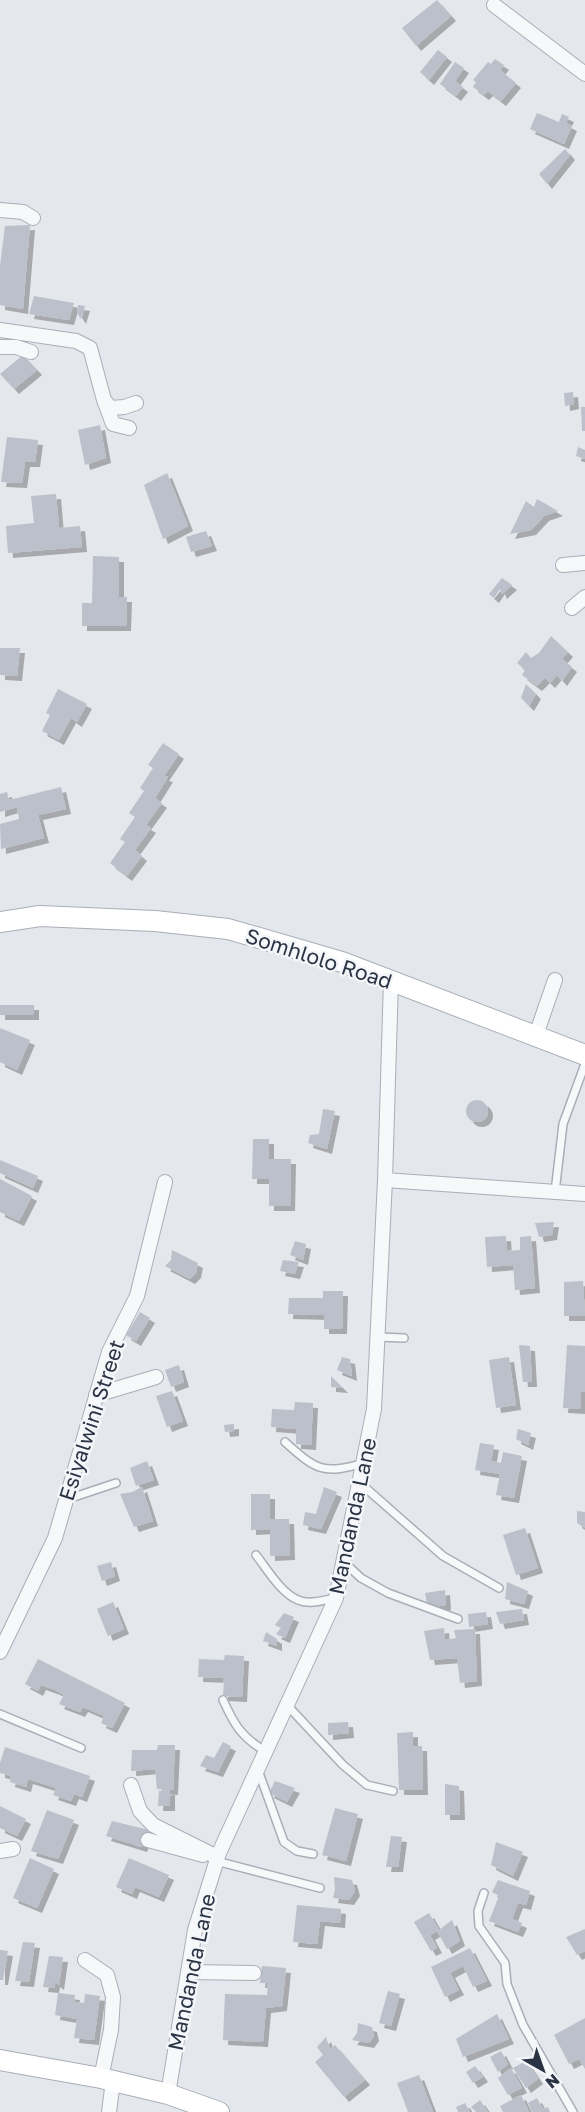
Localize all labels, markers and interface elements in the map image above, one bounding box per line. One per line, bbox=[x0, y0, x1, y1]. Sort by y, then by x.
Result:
street label: Somhlolo Road bbox=[242, 922, 396, 994]
street label: Esiyalwini Street bbox=[53, 1336, 129, 1504]
street label: Mandanda Lane bbox=[323, 1435, 381, 1597]
street label: Mandanda Lane bbox=[162, 1891, 220, 2053]
north arrow bbox=[513, 2040, 573, 2100]
text: N bbox=[542, 2070, 564, 2093]

